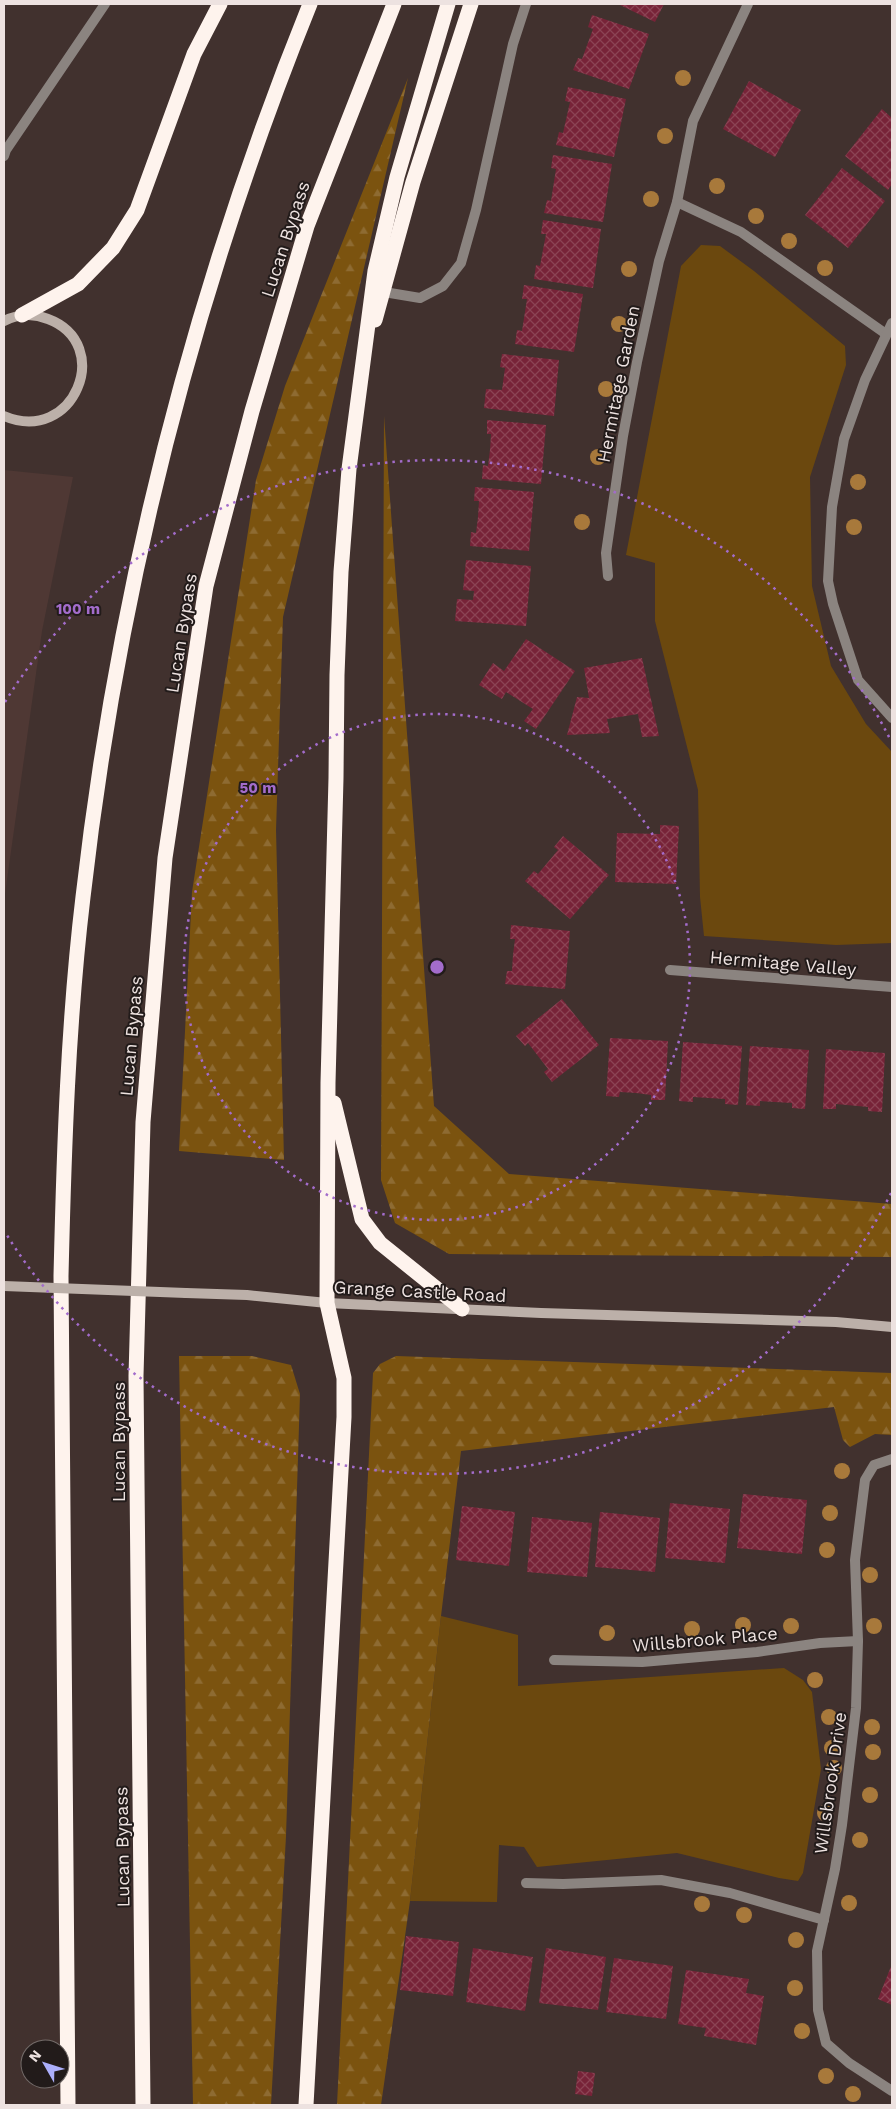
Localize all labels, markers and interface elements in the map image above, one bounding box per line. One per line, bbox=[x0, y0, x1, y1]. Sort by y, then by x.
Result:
street label: Lucan Bypass bbox=[256, 178, 314, 300]
street label: Hermitage Garden bbox=[592, 304, 644, 464]
street label: Lucan Bypass bbox=[161, 572, 201, 694]
text: 100 m bbox=[56, 600, 100, 618]
text: 50 m bbox=[240, 779, 276, 797]
street label: Hermitage Valley bbox=[709, 946, 858, 980]
centre of rings bbox=[428, 958, 446, 976]
street label: Lucan Bypass bbox=[115, 975, 147, 1097]
street label: Grange Castle Road bbox=[333, 1276, 507, 1306]
street label: Lucan Bypass bbox=[108, 1382, 129, 1502]
street label: Willsbrook Place bbox=[632, 1622, 778, 1656]
street label: Willsbrook Drive bbox=[810, 1711, 850, 1855]
street label: Lucan Bypass bbox=[110, 1786, 134, 1908]
north arrow bbox=[20, 2039, 70, 2089]
text: N bbox=[25, 2047, 44, 2065]

